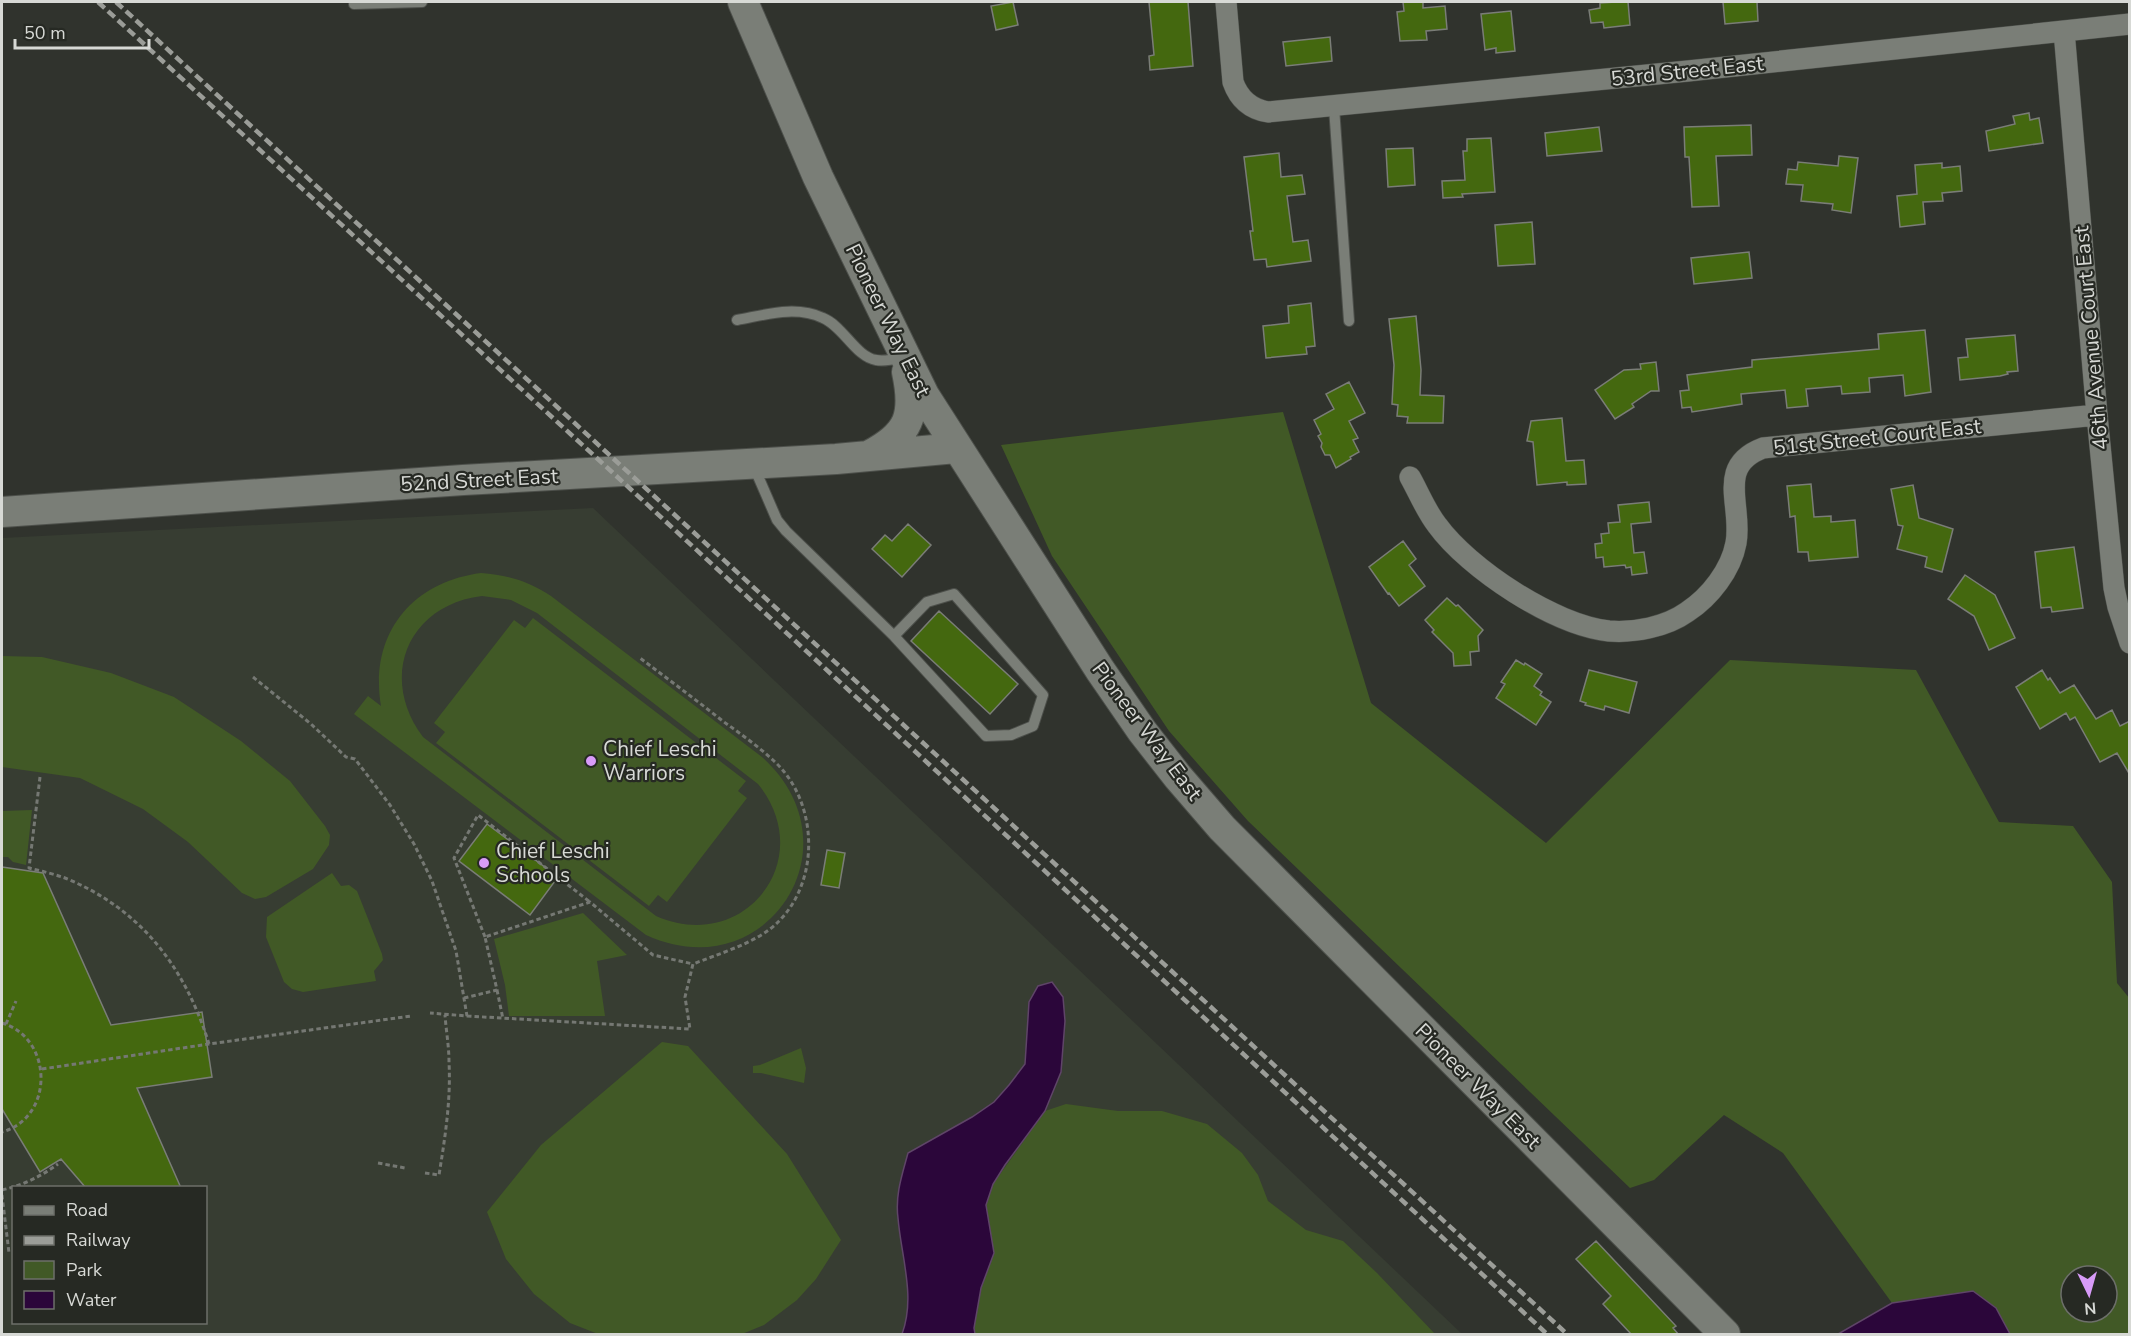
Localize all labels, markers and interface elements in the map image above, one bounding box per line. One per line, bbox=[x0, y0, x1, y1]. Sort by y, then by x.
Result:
scale bar bbox=[15, 12, 148, 50]
text: 50 m bbox=[24, 21, 66, 45]
street label: 53rd Street East bbox=[1609, 49, 1765, 93]
street label: 46th Avenue Court East bbox=[2067, 224, 2115, 451]
street label: Pioneer Way East bbox=[839, 239, 937, 402]
street label: 51st Street Court East bbox=[1772, 412, 1983, 462]
street label: 52nd Street East bbox=[399, 462, 559, 498]
street label: Pioneer Way East bbox=[1086, 656, 1209, 807]
place label: Chief Leschi Warriors bbox=[603, 735, 717, 787]
marker: Chief Leschi Warriors bbox=[584, 754, 598, 768]
place label: Chief Leschi Schools bbox=[496, 837, 610, 889]
marker: Chief Leschi Schools bbox=[477, 856, 491, 870]
street label: Pioneer Way East bbox=[1409, 1017, 1547, 1155]
legend bbox=[12, 1186, 207, 1324]
text: Road bbox=[66, 1198, 108, 1222]
text: Railway bbox=[66, 1228, 131, 1252]
text: Park bbox=[66, 1258, 103, 1282]
north arrow bbox=[2059, 1264, 2119, 1324]
text: Water bbox=[66, 1288, 117, 1312]
text: N bbox=[2083, 1296, 2097, 1319]

